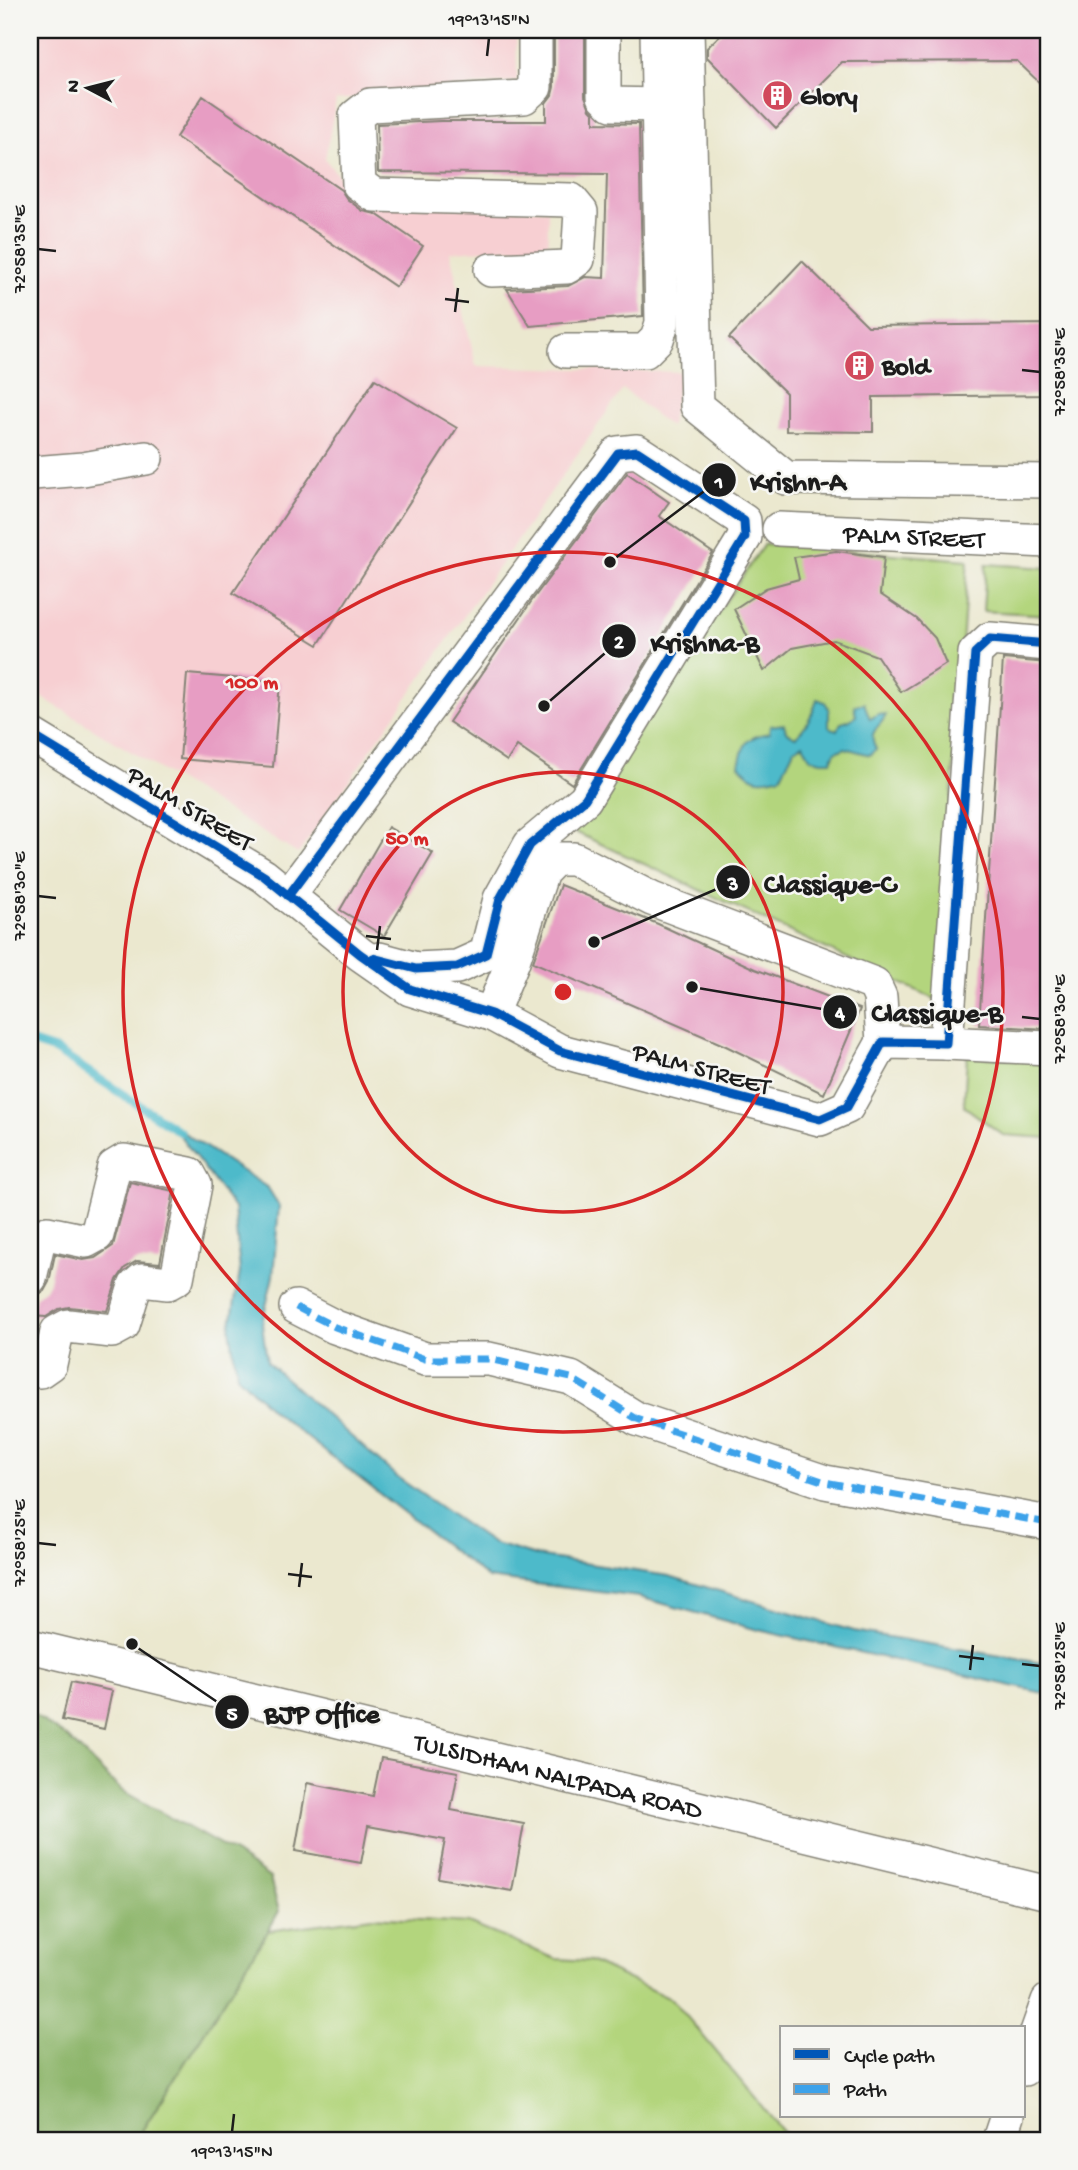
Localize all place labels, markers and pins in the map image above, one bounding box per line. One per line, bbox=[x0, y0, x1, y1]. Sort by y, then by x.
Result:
building icon: Glory bbox=[760, 78, 794, 112]
place label: Glory bbox=[800, 84, 858, 115]
building icon: Bold bbox=[842, 348, 876, 382]
place label: Bold bbox=[881, 354, 933, 385]
callout: Krishn-A bbox=[702, 456, 860, 505]
callout: Krishna-B bbox=[602, 616, 773, 665]
callout: Classique-C bbox=[716, 858, 910, 907]
centre of rings bbox=[551, 980, 575, 1004]
callout: Classique-B bbox=[822, 987, 1016, 1036]
callout: BJP Office bbox=[215, 1688, 393, 1737]

